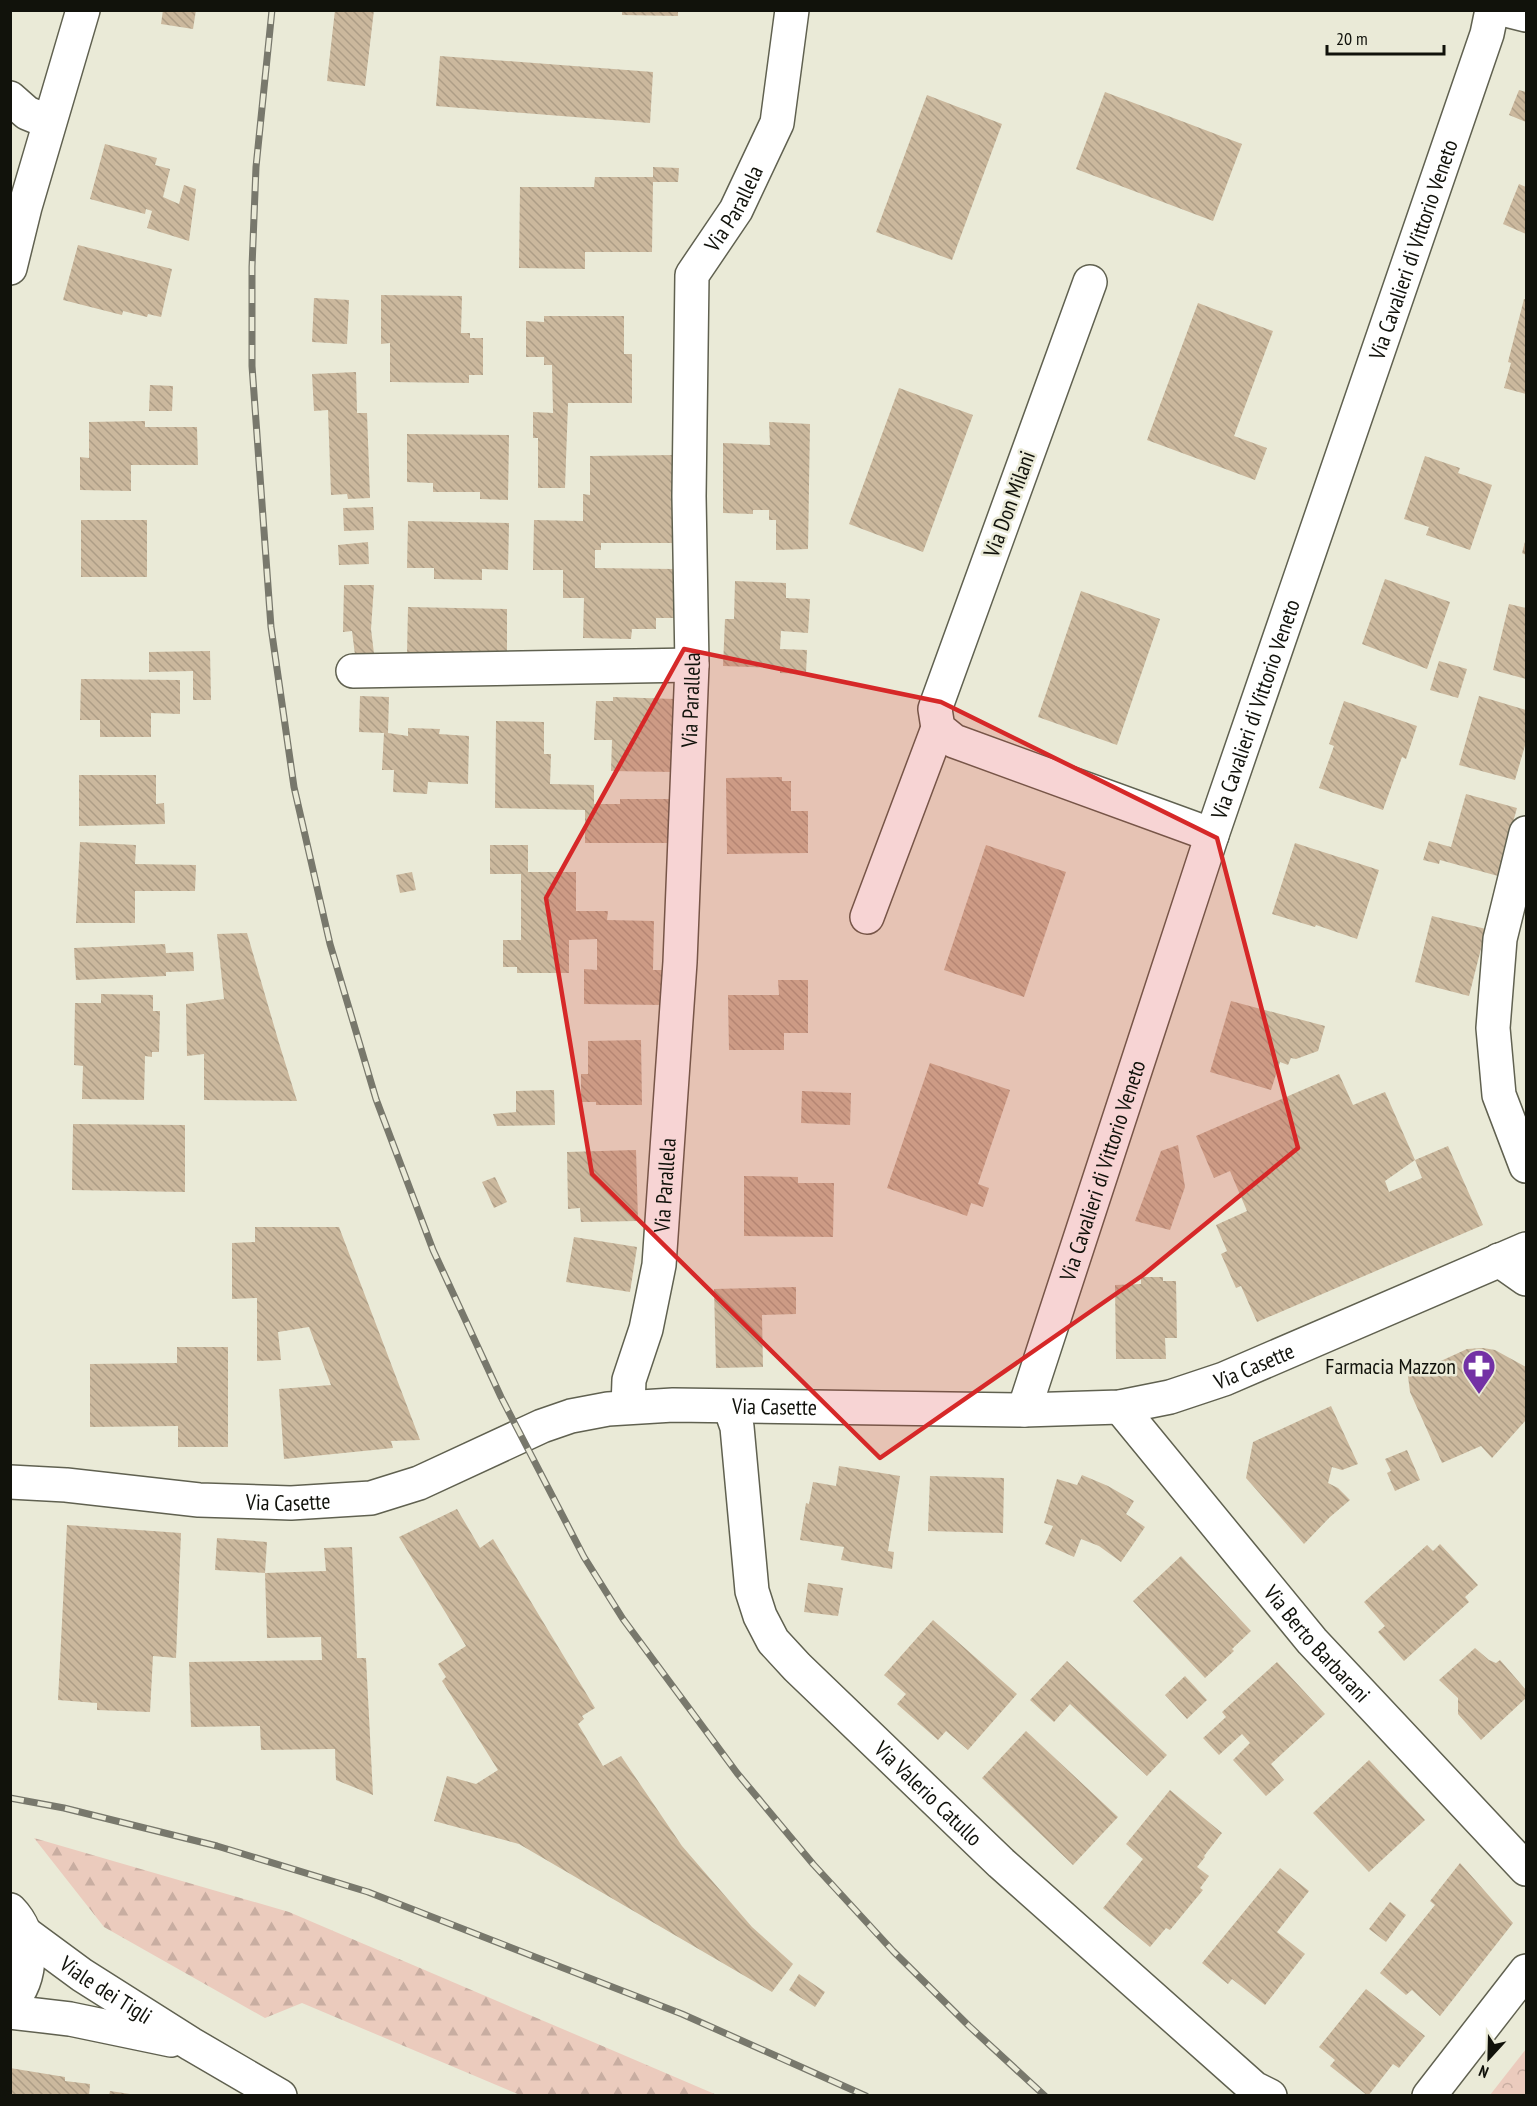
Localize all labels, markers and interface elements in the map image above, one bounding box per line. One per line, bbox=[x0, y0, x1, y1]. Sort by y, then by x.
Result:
scale bar bbox=[1327, 18, 1444, 56]
text: 20 m bbox=[1336, 27, 1368, 50]
street label: Via Cavalieri di Vittorio Veneto bbox=[1362, 136, 1464, 364]
street label: Via Parallela bbox=[698, 161, 769, 258]
street label: Via Don Milani bbox=[977, 447, 1041, 562]
street label: Via Cavalieri di Vittorio Veneto bbox=[1204, 596, 1306, 824]
street label: Via Parallela bbox=[675, 652, 706, 749]
street label: Via Cavalieri di Vittorio Veneto bbox=[1053, 1057, 1151, 1285]
street label: Via Parallela bbox=[647, 1137, 682, 1235]
street label: Via Casette bbox=[1209, 1337, 1298, 1396]
pharmacy icon: Farmacia Mazzon bbox=[1461, 1348, 1497, 1395]
place label: Farmacia Mazzon bbox=[1325, 1352, 1456, 1380]
street label: Via Casette bbox=[731, 1392, 817, 1421]
street label: Via Casette bbox=[244, 1487, 331, 1517]
street label: Via Berto Barbarani bbox=[1257, 1578, 1376, 1708]
street label: Via Valerio Catullo bbox=[868, 1734, 988, 1852]
street label: Viale dei Tigli bbox=[54, 1949, 157, 2030]
north arrow bbox=[1459, 2028, 1519, 2088]
text: N bbox=[1476, 2061, 1491, 2083]

